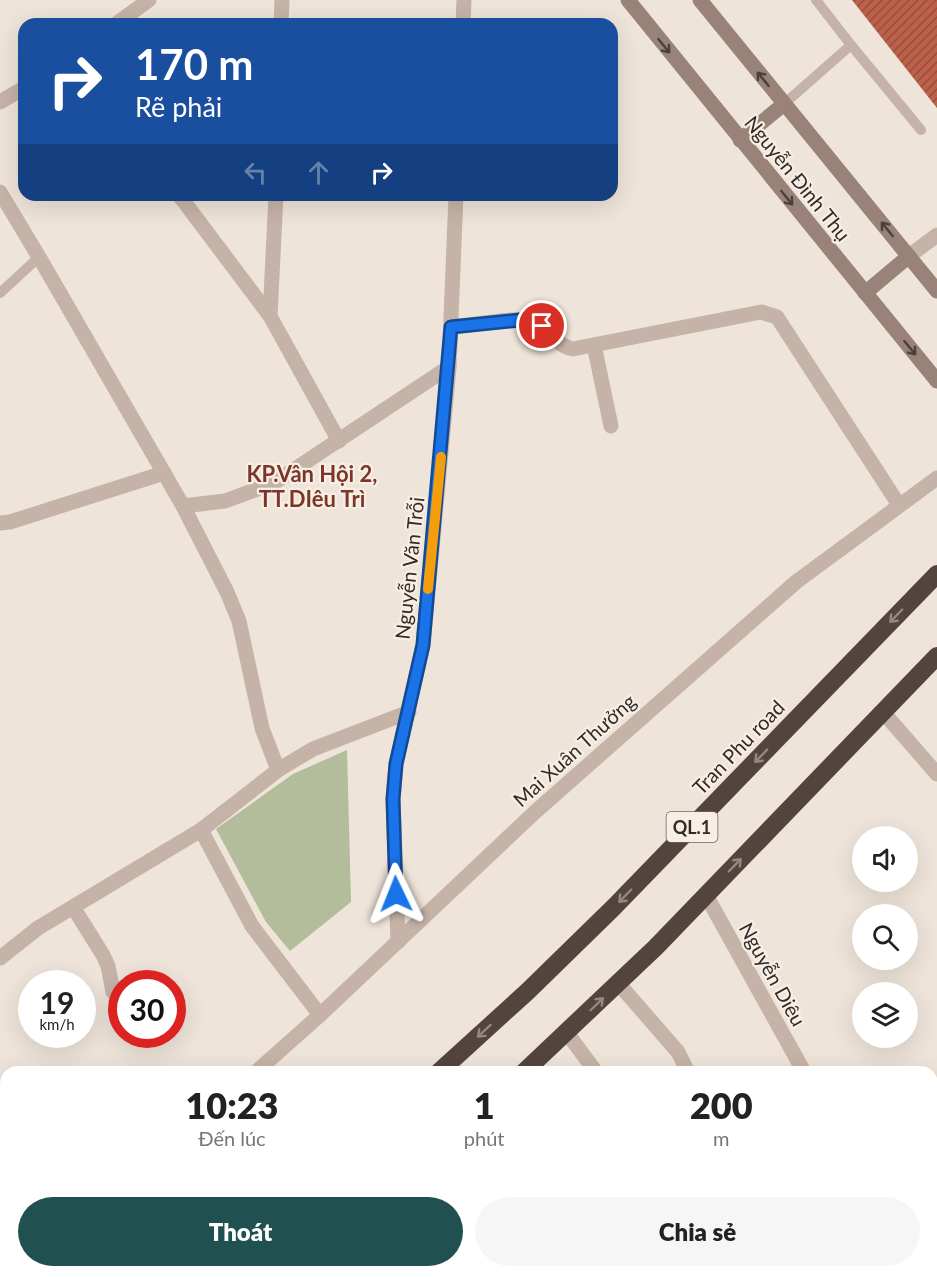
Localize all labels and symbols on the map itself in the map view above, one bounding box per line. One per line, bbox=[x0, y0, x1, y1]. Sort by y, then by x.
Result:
one-way arrow bbox=[658, 38, 671, 54]
one-way arrow bbox=[757, 71, 770, 87]
street label: Nguyễn Đình Thụ bbox=[740, 111, 856, 245]
one-way arrow bbox=[780, 189, 793, 205]
one-way arrow bbox=[880, 222, 893, 238]
pin bbox=[516, 300, 567, 351]
one-way arrow bbox=[904, 340, 917, 356]
district label: KP.Vân Hội 2, TT.DIêu Trì bbox=[247, 460, 377, 512]
street label: Nguyễn Văn Trỗi bbox=[390, 496, 428, 640]
one-way arrow bbox=[889, 609, 904, 624]
street label: Mai Xuân Thưởng bbox=[508, 689, 640, 811]
street label: Tran Phu road bbox=[687, 695, 789, 799]
one-way arrow bbox=[753, 749, 768, 764]
road number: QL.1 bbox=[666, 812, 718, 842]
one-way arrow bbox=[727, 858, 742, 873]
position arrow bbox=[364, 862, 428, 926]
one-way arrow bbox=[618, 889, 632, 904]
street label: Nguyễn Diêu bbox=[735, 918, 811, 1030]
speed limit sign: 30 bbox=[108, 970, 186, 1048]
one-way arrow bbox=[590, 996, 605, 1011]
one-way arrow bbox=[477, 1024, 492, 1038]

